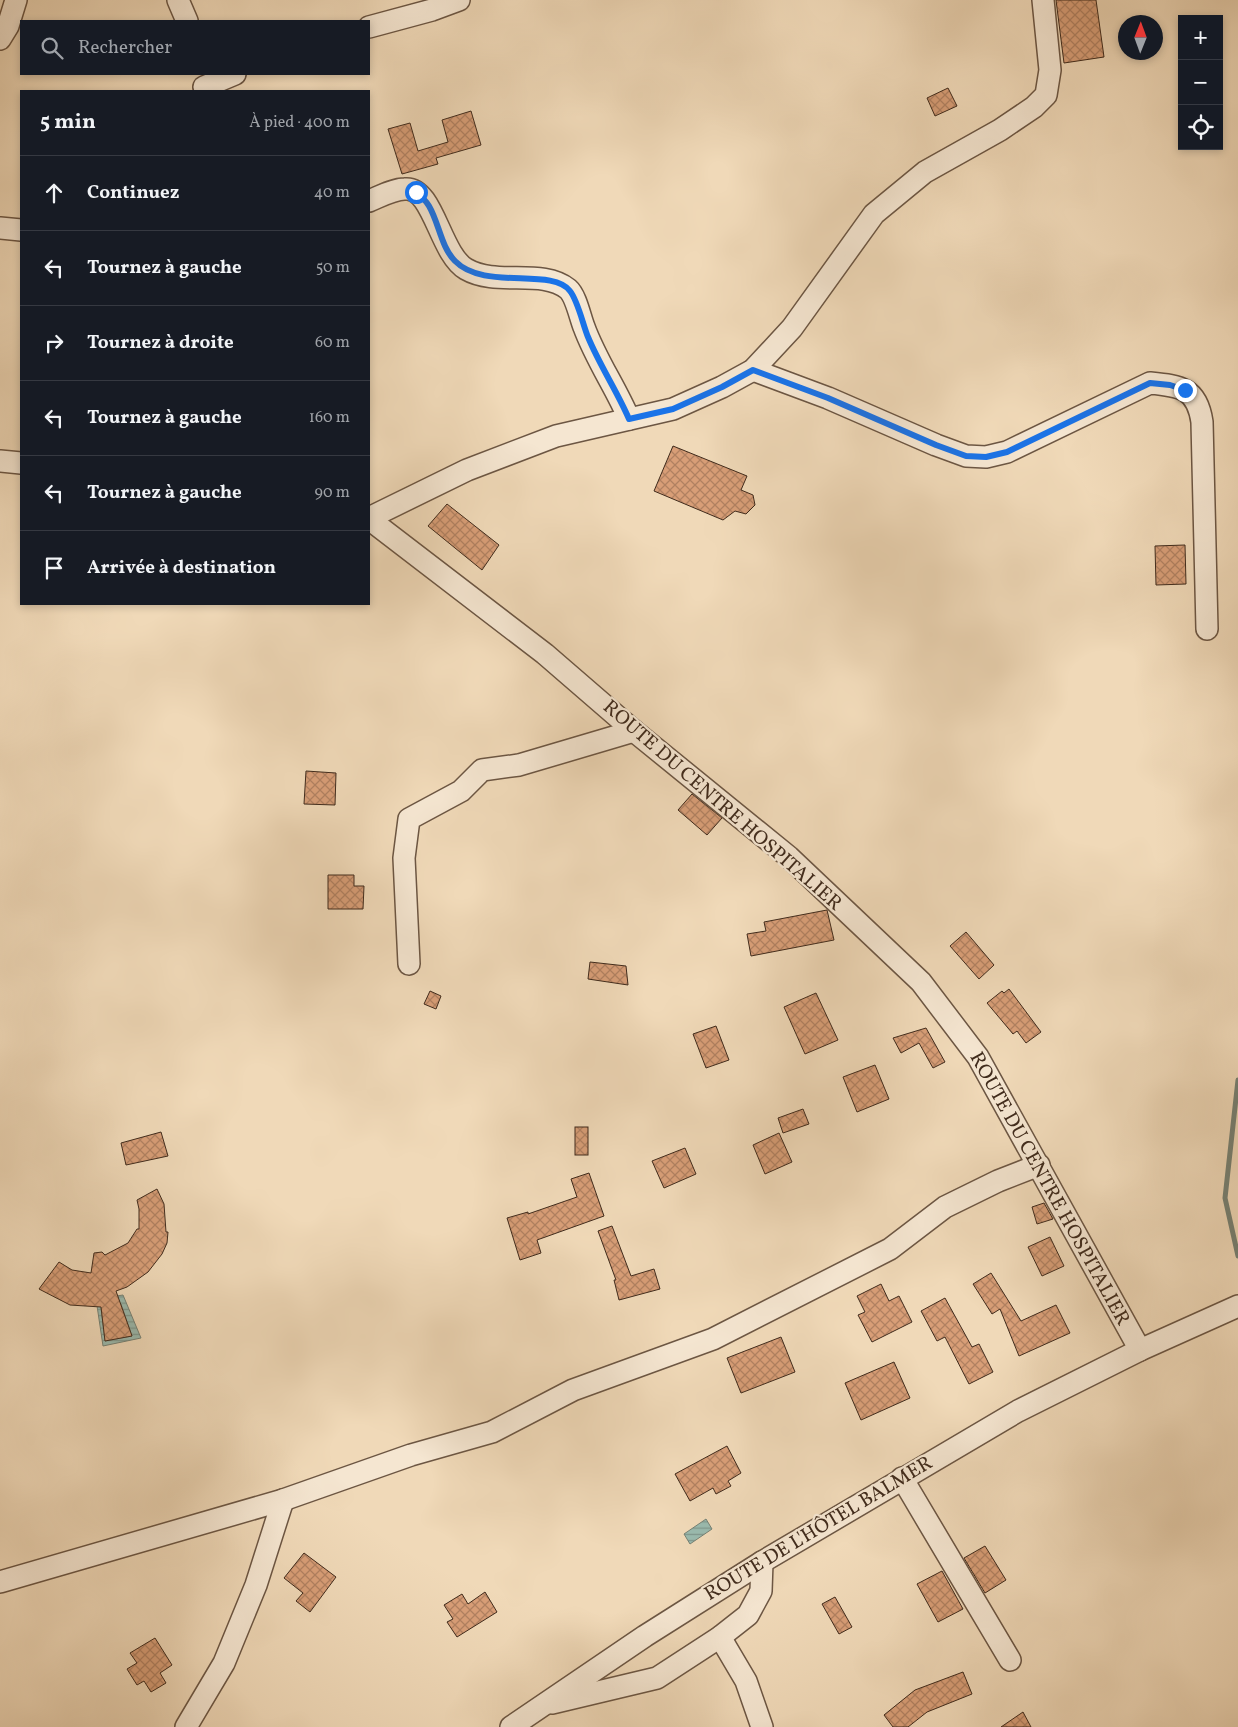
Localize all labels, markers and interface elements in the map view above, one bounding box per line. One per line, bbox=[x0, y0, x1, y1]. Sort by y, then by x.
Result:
north arrow bbox=[1118, 15, 1163, 60]
map controls bbox=[1178, 15, 1223, 150]
button: + bbox=[1178, 15, 1223, 60]
search box bbox=[20, 20, 370, 75]
icon: search bbox=[38, 34, 66, 62]
text: Rechercher bbox=[78, 35, 172, 61]
button: − bbox=[1178, 60, 1223, 105]
button: locate bbox=[1178, 105, 1223, 150]
text: 5 min bbox=[40, 108, 96, 137]
text: À pied · 400 m bbox=[249, 112, 350, 134]
icon: ahead bbox=[40, 179, 68, 207]
text: Continuez bbox=[87, 180, 179, 206]
route start bbox=[405, 181, 428, 204]
text: 40 m bbox=[314, 182, 350, 204]
icon: left bbox=[40, 254, 68, 282]
text: Tournez à gauche bbox=[87, 255, 242, 281]
text: 50 m bbox=[316, 257, 350, 279]
icon: right bbox=[40, 329, 68, 357]
text: Tournez à droite bbox=[87, 330, 234, 356]
text: 60 m bbox=[315, 332, 350, 354]
route end bbox=[1174, 379, 1197, 402]
icon: left bbox=[40, 404, 68, 432]
text: Tournez à gauche bbox=[87, 405, 242, 431]
text: 160 m bbox=[309, 407, 350, 429]
icon: left bbox=[40, 479, 68, 507]
text: Tournez à gauche bbox=[87, 480, 242, 506]
text: 90 m bbox=[314, 482, 350, 504]
icon: arrive bbox=[40, 554, 68, 582]
text: Arrivée à destination bbox=[87, 555, 276, 581]
street label: ROUTE DU CENTRE HOSPITALIER bbox=[596, 694, 848, 918]
street label: ROUTE DU CENTRE HOSPITALIER bbox=[962, 1047, 1136, 1331]
street label: ROUTE DE L'HÔTEL BALMER bbox=[700, 1449, 939, 1608]

